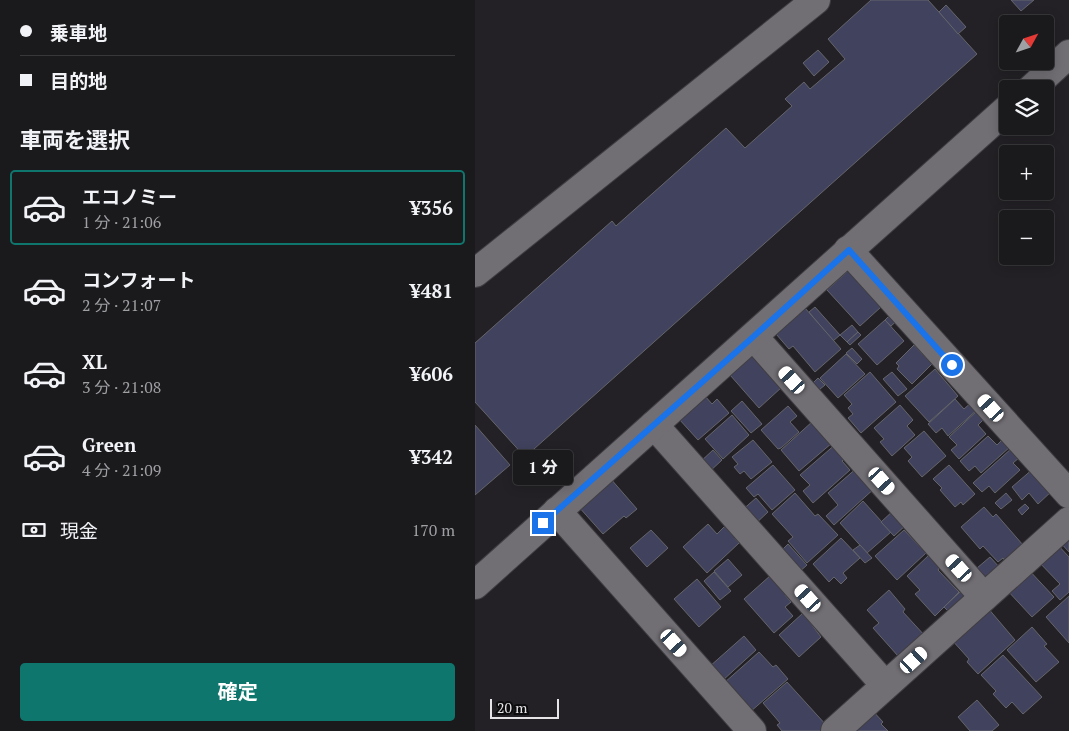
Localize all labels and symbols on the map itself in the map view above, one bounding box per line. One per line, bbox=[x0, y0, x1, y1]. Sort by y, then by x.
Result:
north arrow bbox=[999, 15, 1054, 70]
route start bbox=[941, 354, 963, 376]
car bbox=[776, 364, 807, 396]
car bbox=[975, 392, 1006, 424]
callout: 1 分 bbox=[513, 450, 573, 486]
car bbox=[866, 465, 897, 497]
route end bbox=[532, 512, 554, 534]
car bbox=[943, 552, 974, 584]
car bbox=[792, 582, 823, 614]
car bbox=[658, 627, 689, 659]
car bbox=[897, 644, 930, 676]
scale bar bbox=[490, 696, 559, 719]

